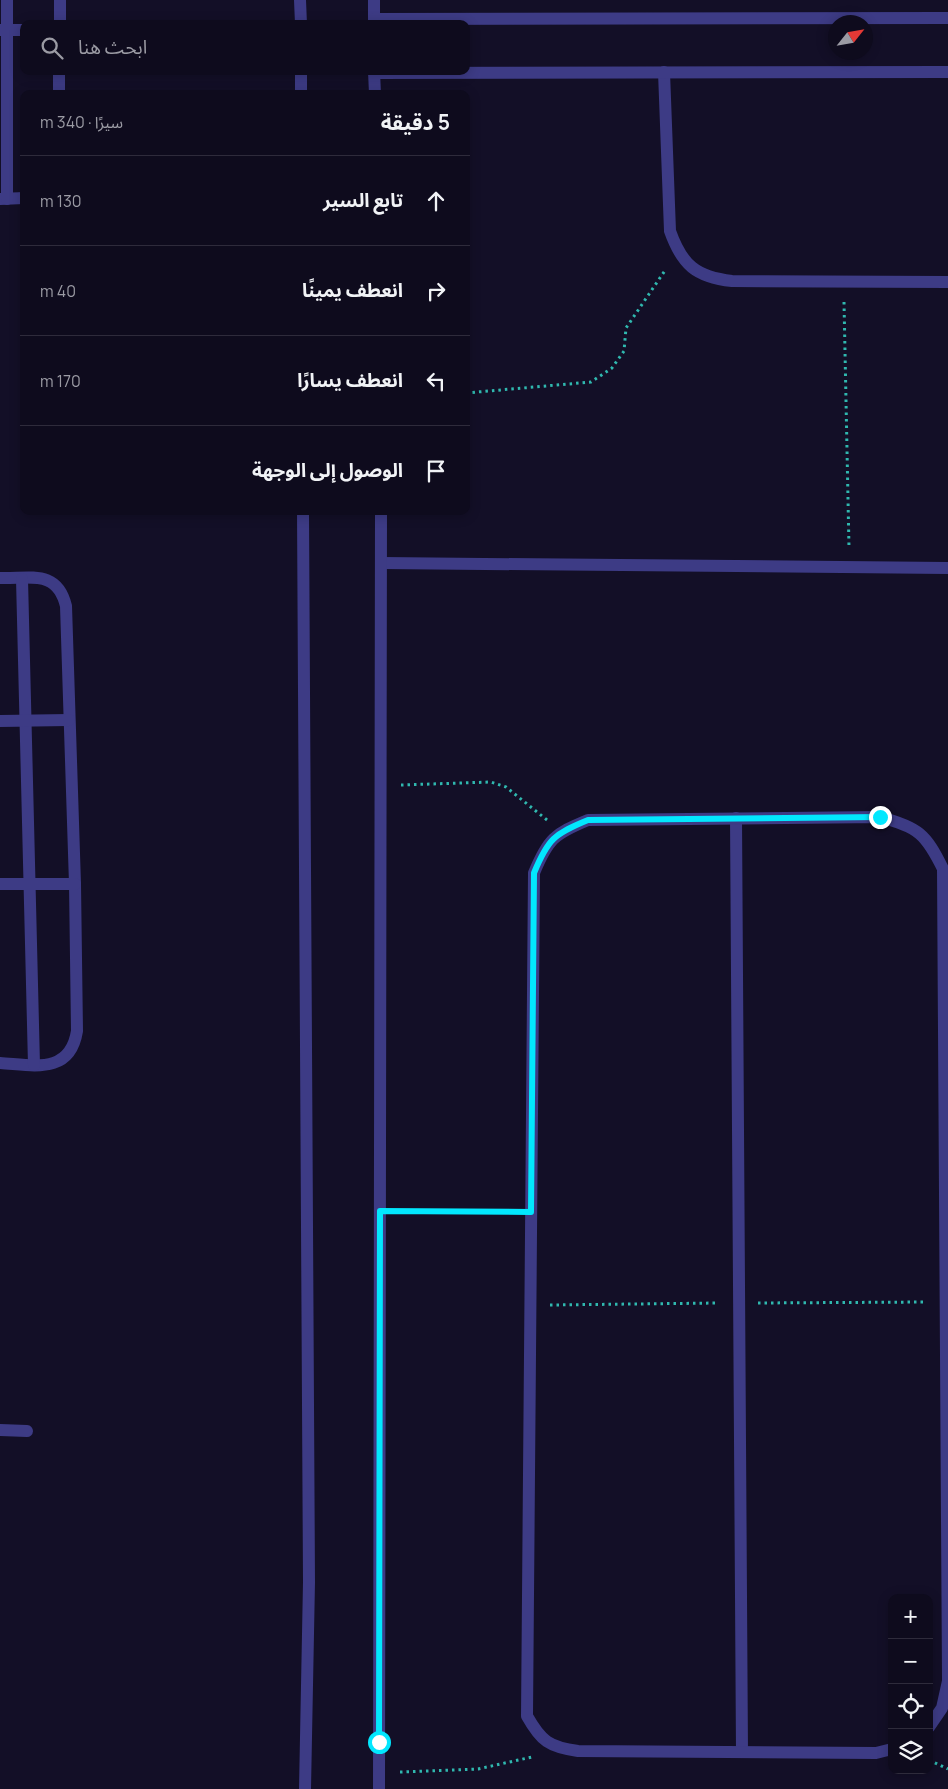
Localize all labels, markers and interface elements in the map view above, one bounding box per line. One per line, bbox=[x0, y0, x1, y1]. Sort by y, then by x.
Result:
north arrow bbox=[828, 15, 873, 60]
search box bbox=[20, 20, 470, 75]
icon: search bbox=[38, 34, 66, 62]
text: ابحث هنا bbox=[78, 34, 147, 60]
text: 5 دقيقة bbox=[381, 108, 450, 136]
text: سيرًا · 340 m bbox=[40, 111, 123, 133]
text: تابع السير bbox=[323, 187, 403, 213]
icon: ahead bbox=[422, 187, 450, 215]
text: 130 m bbox=[40, 190, 82, 212]
text: انعطف يمينًا bbox=[302, 277, 403, 303]
icon: right bbox=[422, 277, 450, 305]
text: 40 m bbox=[40, 280, 76, 302]
text: انعطف يسارًا bbox=[297, 367, 403, 393]
icon: left bbox=[422, 367, 450, 395]
text: 170 m bbox=[40, 370, 81, 392]
text: الوصول إلى الوجهة bbox=[252, 457, 403, 483]
icon: arrive bbox=[422, 457, 450, 485]
route end bbox=[869, 806, 892, 829]
map controls bbox=[888, 1594, 933, 1774]
button: + bbox=[888, 1594, 933, 1639]
button: − bbox=[888, 1639, 933, 1684]
button: locate bbox=[888, 1684, 933, 1729]
button: layers bbox=[888, 1729, 933, 1774]
route start bbox=[368, 1731, 391, 1754]

